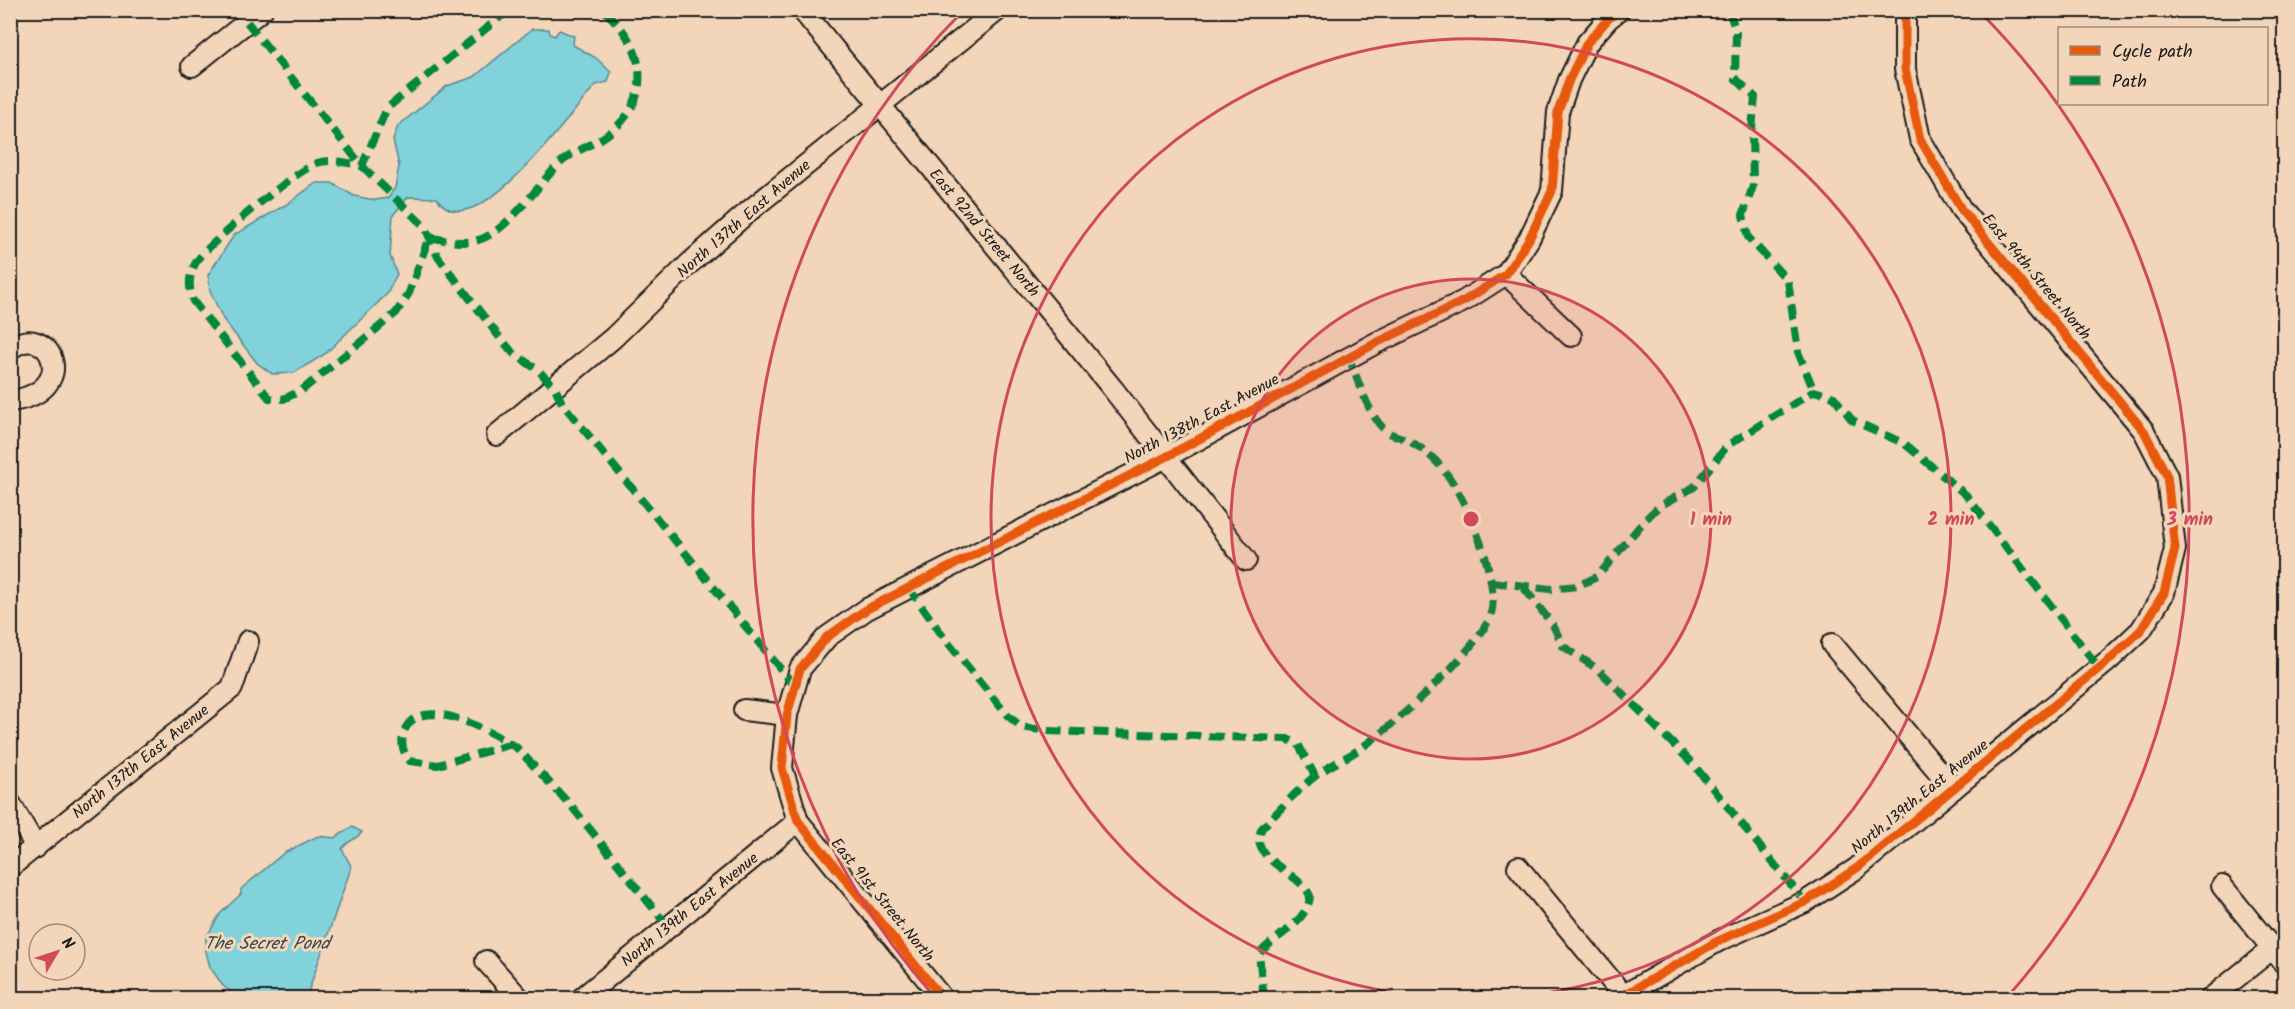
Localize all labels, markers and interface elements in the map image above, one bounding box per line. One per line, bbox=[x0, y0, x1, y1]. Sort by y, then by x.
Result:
legend bbox=[2058, 27, 2268, 105]
text: Cycle path bbox=[2112, 38, 2193, 67]
text: Path bbox=[2112, 68, 2147, 97]
street label: North 137th East Avenue bbox=[671, 154, 817, 284]
street label: East 92nd Street North bbox=[923, 163, 1045, 303]
street label: East 94th Street North bbox=[1975, 208, 2097, 346]
street label: North 138th East Avenue bbox=[1120, 367, 1284, 471]
text: 1 min bbox=[1690, 506, 1732, 535]
text: 2 min bbox=[1928, 506, 1974, 535]
text: 3 min bbox=[2166, 506, 2213, 535]
centre of rings bbox=[1461, 509, 1481, 529]
street label: North 137th East Avenue bbox=[67, 699, 215, 825]
street label: North 139th East Avenue bbox=[1846, 733, 1994, 861]
street label: East 91st Street North bbox=[824, 832, 940, 968]
street label: North 139th East Avenue bbox=[616, 846, 764, 974]
north arrow bbox=[27, 922, 87, 982]
water label: The Secret Pond bbox=[204, 930, 334, 959]
text: N bbox=[55, 932, 80, 955]

